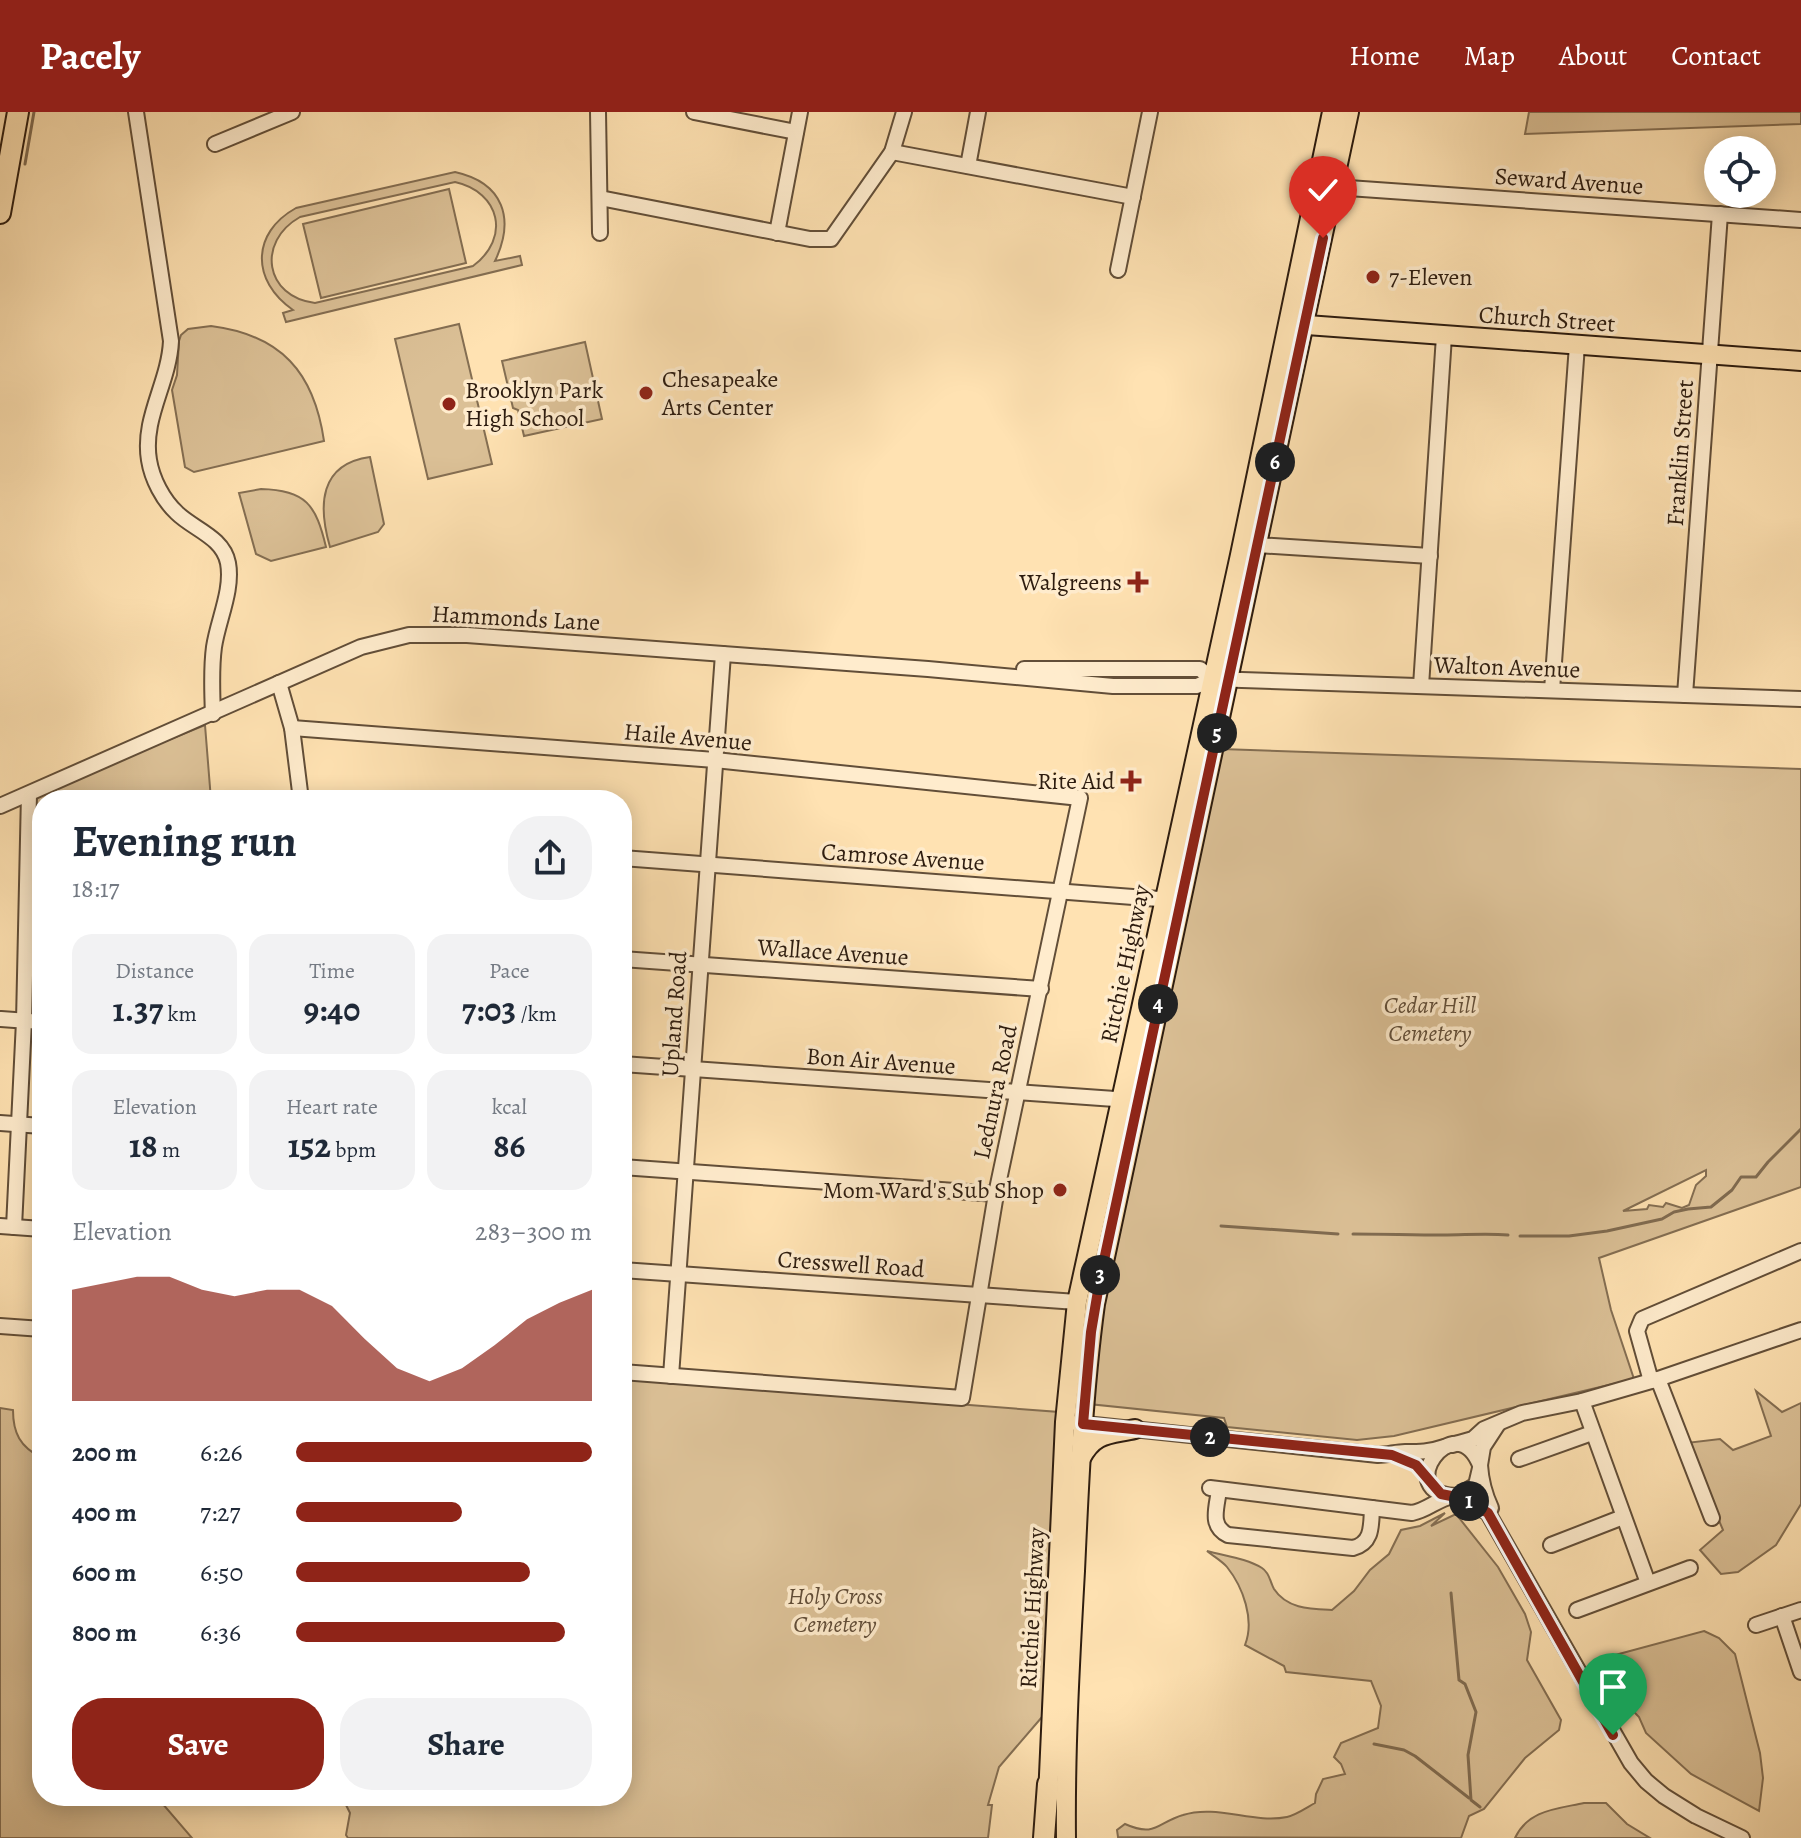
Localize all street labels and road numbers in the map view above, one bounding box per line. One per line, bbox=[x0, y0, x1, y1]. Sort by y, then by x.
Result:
street label: Seward Avenue bbox=[1494, 160, 1644, 202]
street label: Church Street bbox=[1478, 298, 1616, 340]
street label: Franklin Street bbox=[1659, 379, 1701, 527]
street label: Hammonds Lane bbox=[431, 598, 601, 638]
street label: Walton Avenue bbox=[1432, 648, 1581, 686]
street label: Haile Avenue bbox=[623, 715, 753, 759]
street label: Camrose Avenue bbox=[820, 835, 986, 879]
street label: Ritchie Highway bbox=[1093, 881, 1157, 1046]
street label: Wallace Avenue bbox=[755, 931, 910, 973]
street label: Upland Road bbox=[654, 950, 694, 1078]
street label: Lednura Road bbox=[965, 1022, 1025, 1162]
street label: Bon Air Avenue bbox=[805, 1040, 957, 1082]
street label: Cresswell Road bbox=[776, 1243, 926, 1285]
street label: Ritchie Highway bbox=[1012, 1526, 1052, 1689]

